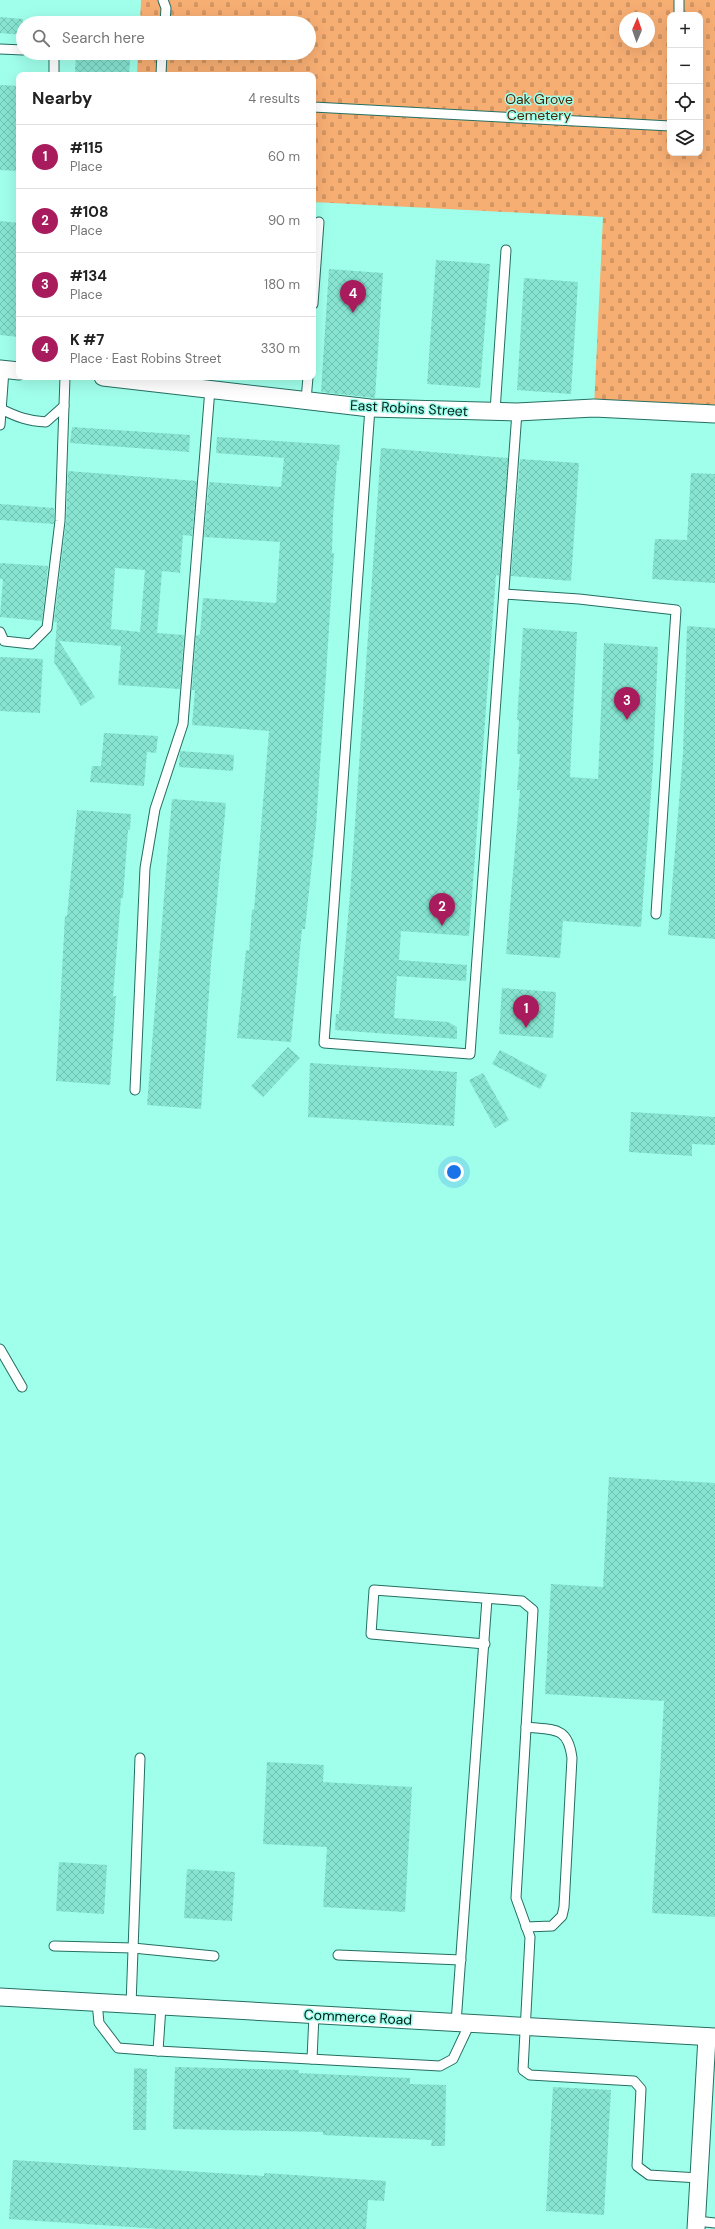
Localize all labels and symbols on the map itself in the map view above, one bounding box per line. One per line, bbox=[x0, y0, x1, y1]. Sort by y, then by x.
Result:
north arrow bbox=[619, 12, 655, 48]
park label: Oak Grove Cemetery bbox=[505, 90, 573, 124]
pin: 4 bbox=[340, 280, 366, 313]
street label: East Robins Street bbox=[349, 396, 469, 420]
pin: 3 bbox=[614, 687, 640, 720]
pin: 2 bbox=[429, 893, 455, 926]
pin: 1 bbox=[513, 995, 539, 1028]
your location bbox=[444, 1162, 464, 1182]
street label: Commerce Road bbox=[303, 2005, 413, 2029]

